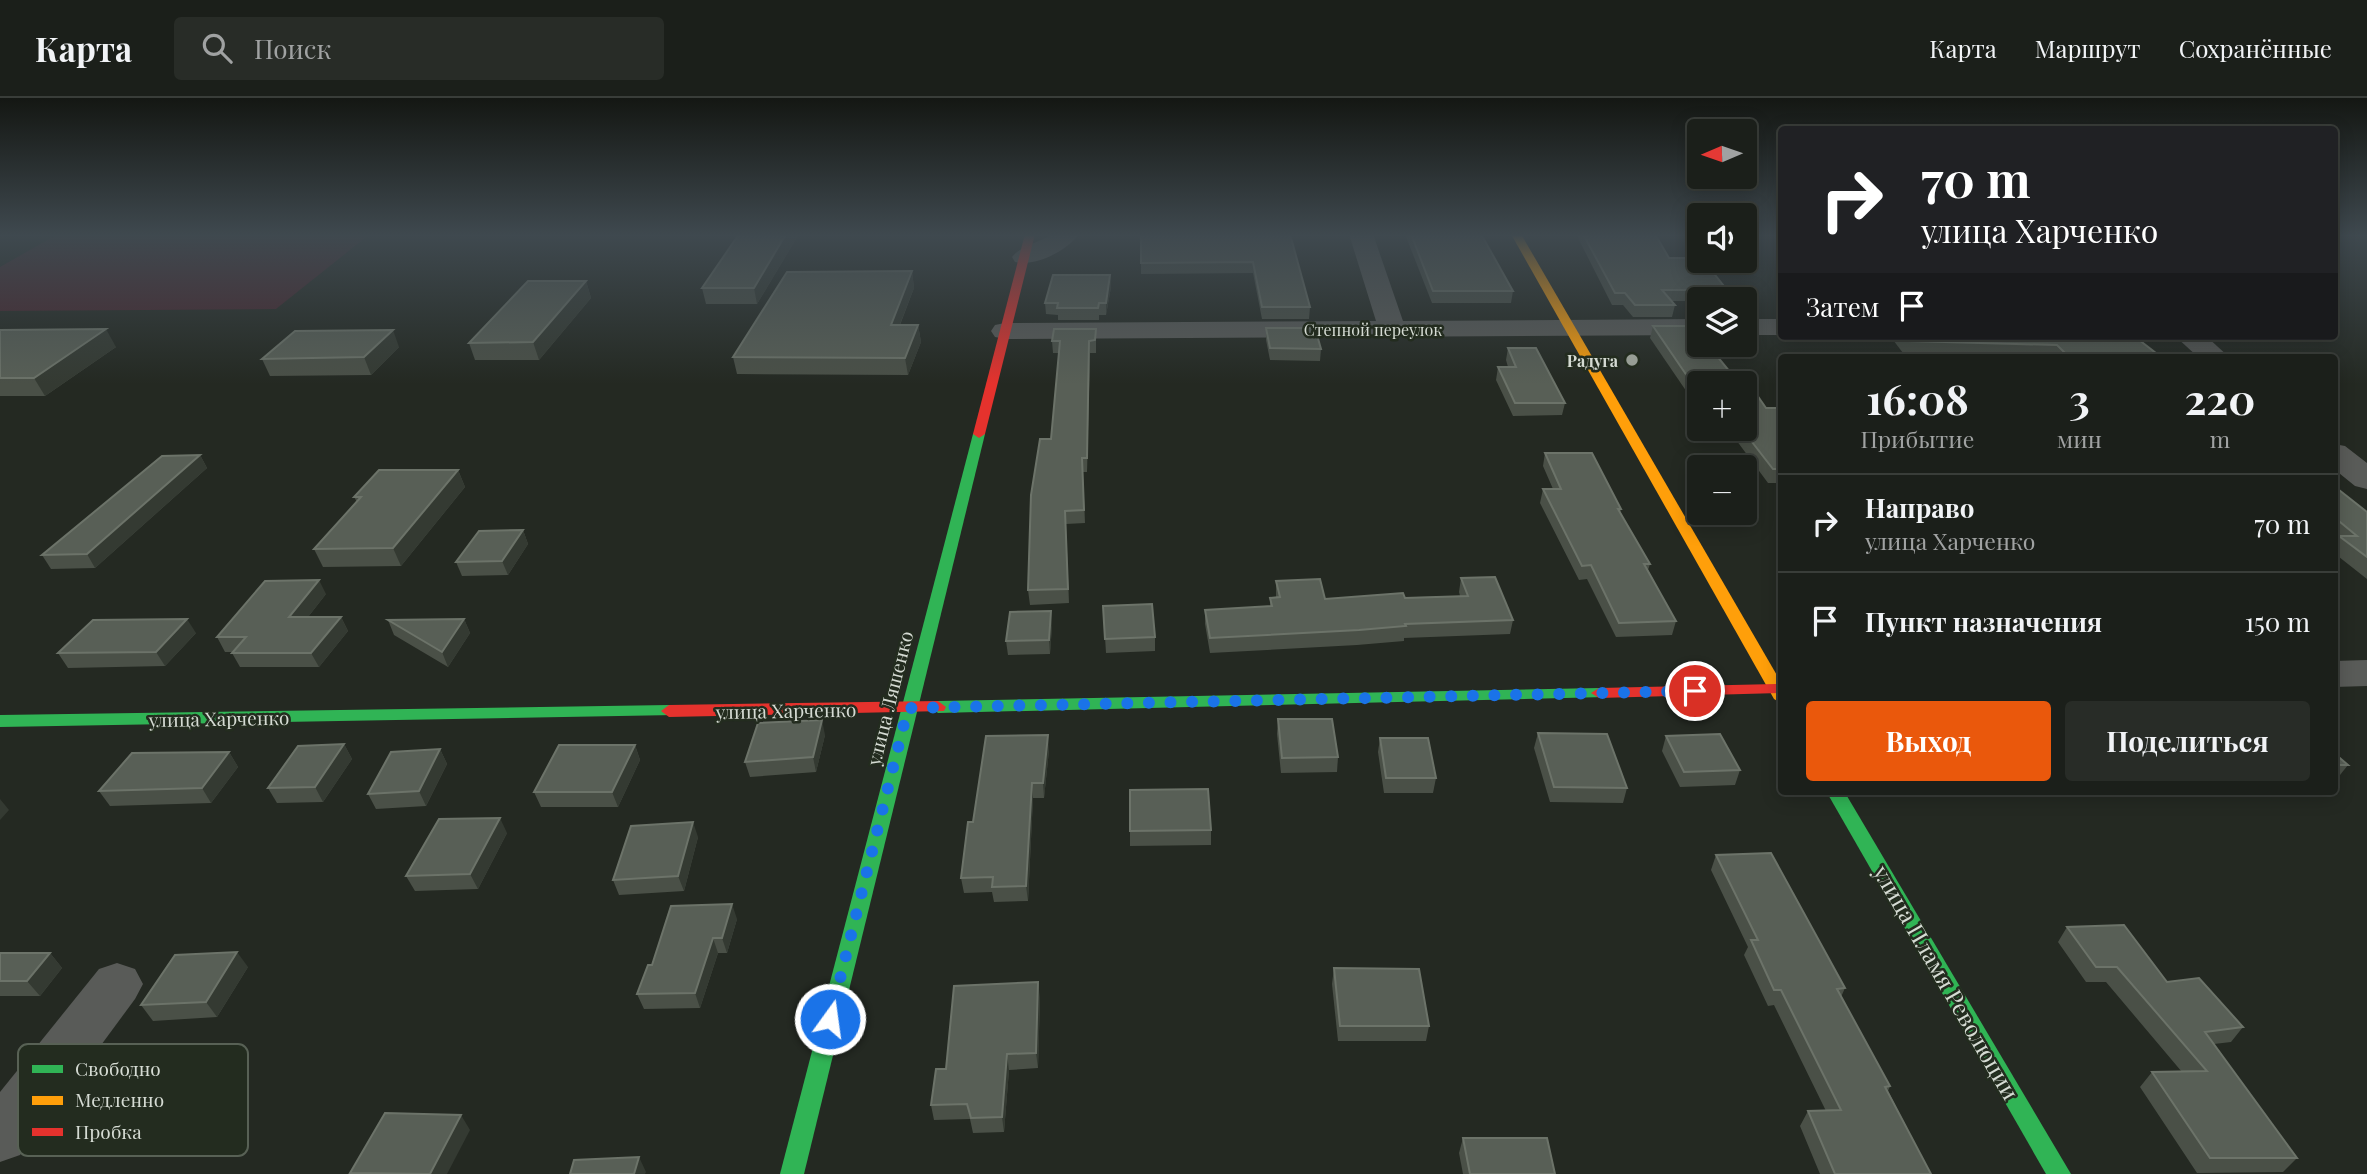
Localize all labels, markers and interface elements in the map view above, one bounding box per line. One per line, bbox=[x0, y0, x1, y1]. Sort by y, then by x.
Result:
search box bbox=[174, 17, 664, 80]
text: Карта bbox=[35, 26, 132, 70]
icon: search bbox=[198, 29, 236, 67]
text: Поиск bbox=[254, 31, 331, 66]
text: Карта bbox=[1929, 32, 1997, 64]
text: Маршрут bbox=[2035, 32, 2141, 64]
text: Сохранённые bbox=[2179, 32, 2332, 64]
north arrow bbox=[1687, 119, 1757, 189]
map controls bbox=[1687, 119, 1757, 525]
text: 70 m bbox=[1921, 145, 2031, 210]
icon: right bbox=[1806, 154, 1897, 245]
button: sound bbox=[1687, 203, 1757, 273]
text: улица Харченко bbox=[1921, 208, 2158, 251]
button: layers bbox=[1687, 287, 1757, 357]
icon: arrive bbox=[1893, 287, 1931, 325]
text: Затем bbox=[1806, 289, 1879, 324]
street label: Степной переулок bbox=[1304, 319, 1442, 340]
place label: Радуга bbox=[1567, 350, 1619, 371]
marker: Радуга bbox=[1624, 352, 1640, 368]
text: 16:08 bbox=[1866, 370, 1969, 426]
text: 3 bbox=[2069, 370, 2090, 426]
text: 220 bbox=[2184, 370, 2255, 426]
button: + bbox=[1687, 371, 1757, 441]
text: Прибытие bbox=[1861, 423, 1974, 454]
text: мин bbox=[2057, 423, 2102, 454]
text: m bbox=[2210, 423, 2230, 454]
button: − bbox=[1687, 455, 1757, 525]
text: Направо bbox=[1865, 490, 1974, 525]
icon: right bbox=[1806, 504, 1844, 542]
text: 70 m bbox=[2254, 506, 2310, 541]
text: улица Харченко bbox=[1865, 525, 2035, 556]
icon: arrive bbox=[1806, 602, 1844, 640]
text: Пункт назначения bbox=[1865, 604, 2102, 639]
text: 150 m bbox=[2245, 604, 2310, 639]
street label: улица Ляшенко bbox=[860, 628, 918, 769]
pin bbox=[1665, 661, 1725, 721]
icon: arrive bbox=[1676, 672, 1714, 710]
street label: улица Харченко bbox=[714, 696, 857, 724]
button: Выход bbox=[1806, 701, 2051, 781]
button: Поделиться bbox=[2065, 701, 2310, 781]
street label: улица Харченко bbox=[147, 704, 290, 732]
street label: улица Пламя Революции bbox=[1867, 858, 2027, 1105]
position arrow bbox=[793, 982, 867, 1056]
legend bbox=[18, 1044, 248, 1156]
text: Свободно bbox=[75, 1055, 161, 1081]
text: Медленно bbox=[75, 1086, 164, 1112]
text: Пробка bbox=[75, 1118, 142, 1144]

